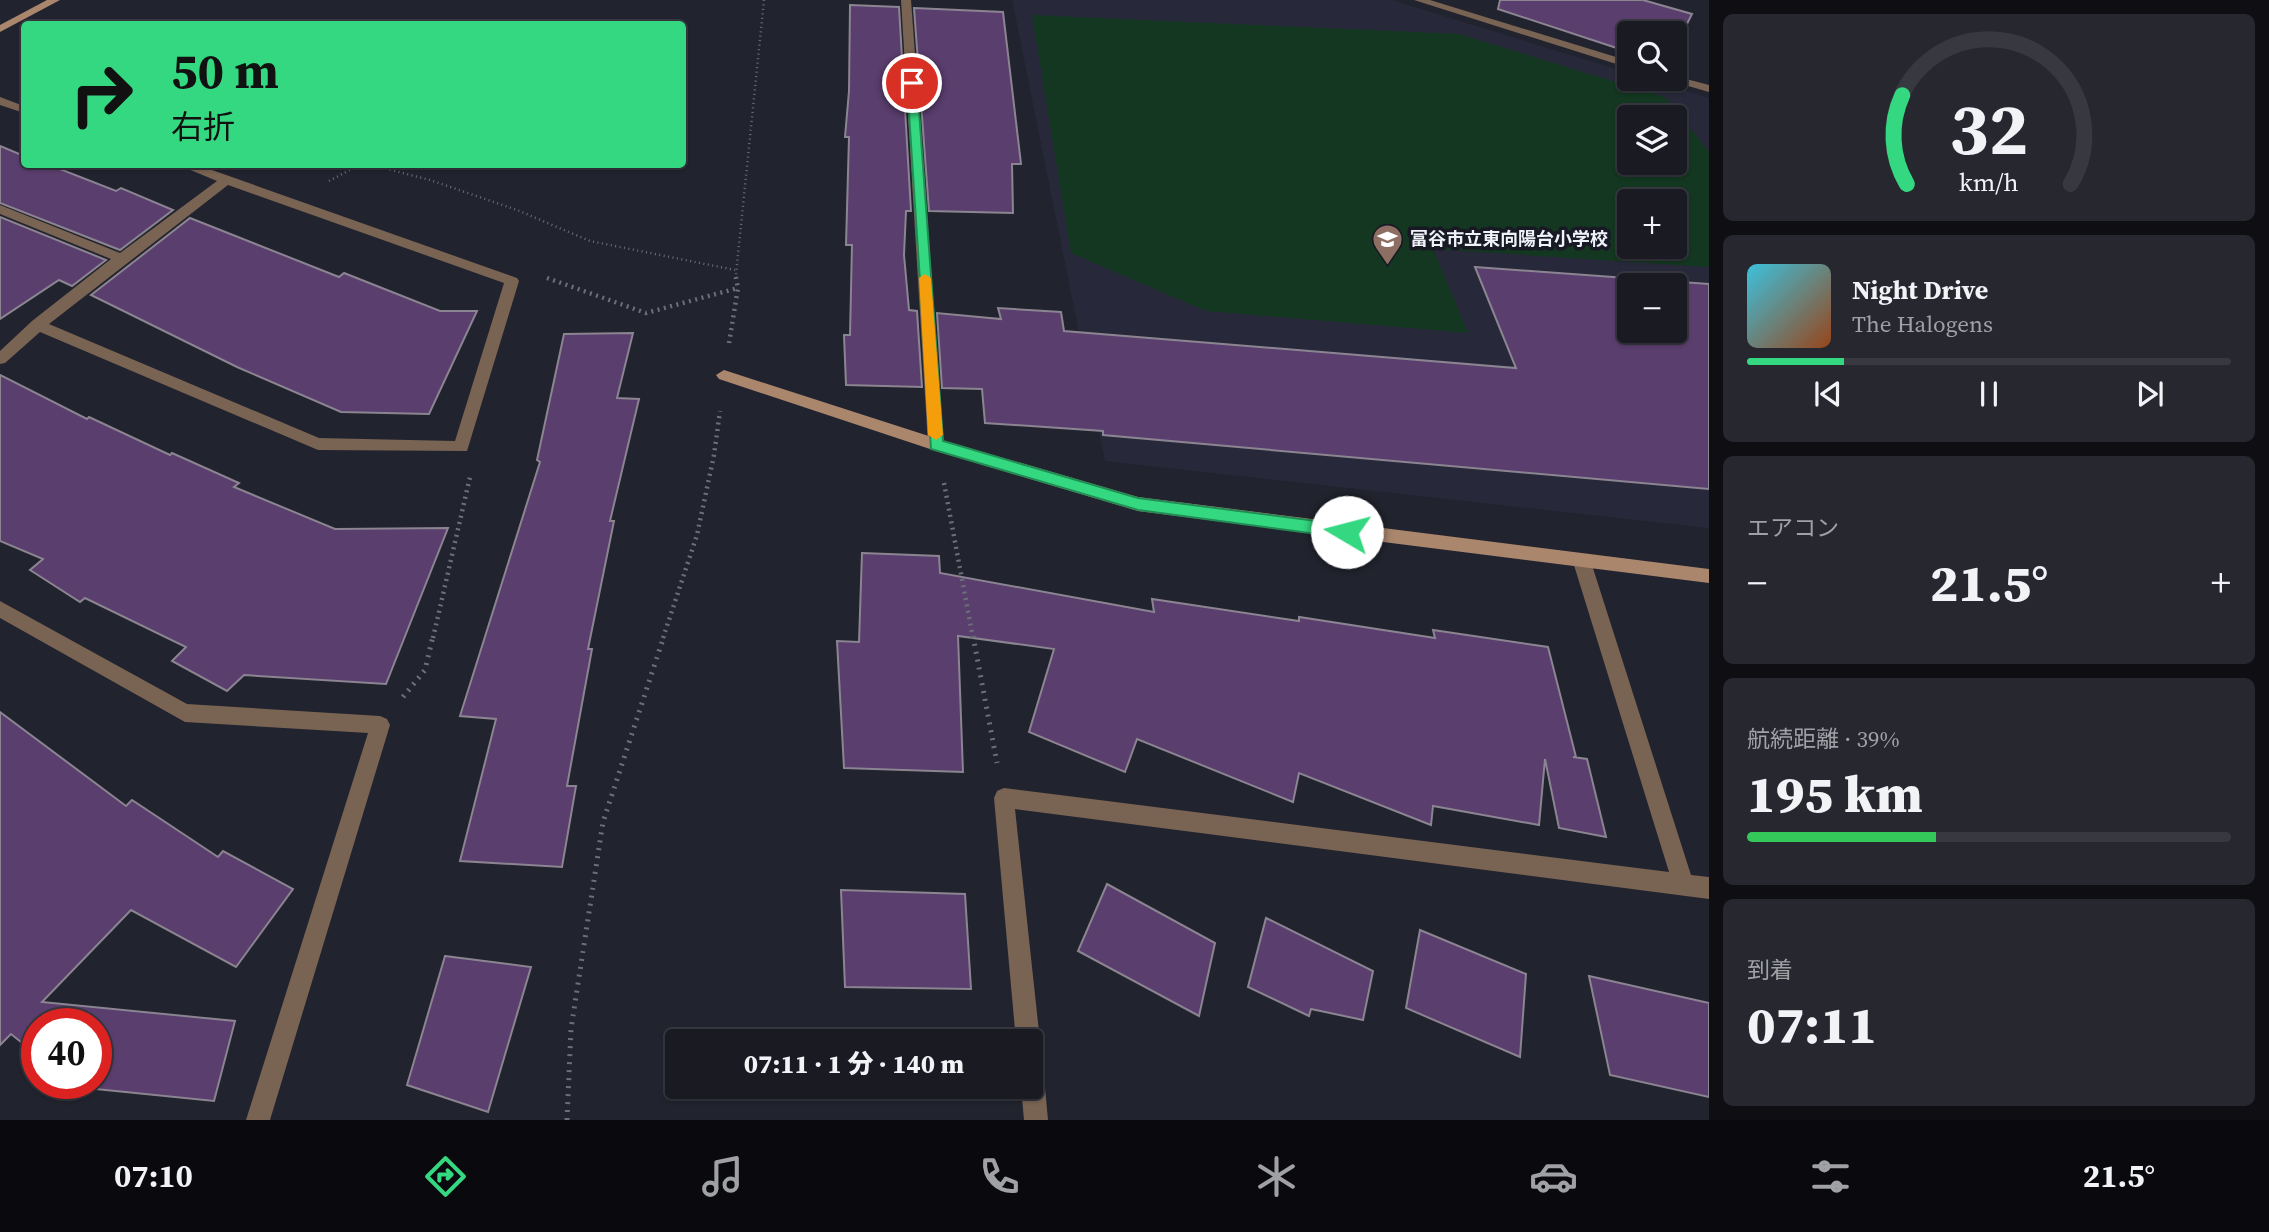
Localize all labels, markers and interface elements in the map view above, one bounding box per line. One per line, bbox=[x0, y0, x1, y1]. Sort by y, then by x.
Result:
map controls bbox=[1617, 21, 1687, 343]
button: search bbox=[1617, 21, 1687, 91]
text: 50 m bbox=[171, 37, 279, 104]
icon: right bbox=[56, 49, 147, 140]
pin bbox=[882, 53, 942, 113]
icon: arrive bbox=[893, 64, 931, 102]
text: 32 bbox=[1950, 79, 2028, 178]
text: 右折 bbox=[171, 105, 235, 149]
button: layers bbox=[1617, 105, 1687, 175]
text: km/h bbox=[1959, 164, 2019, 198]
button: + bbox=[1617, 189, 1687, 259]
school or university icon: 富谷市立東向陽台小学校 bbox=[1370, 222, 1404, 266]
place label: 富谷市立東向陽台小学校 bbox=[1410, 226, 1608, 251]
text: Night Drive bbox=[1852, 272, 1988, 308]
button: − bbox=[1617, 273, 1687, 343]
text: The Halogens bbox=[1852, 308, 1993, 340]
icon: previous bbox=[1809, 375, 1847, 413]
icon: pause bbox=[1970, 375, 2008, 413]
icon: next bbox=[2131, 375, 2169, 413]
position arrow bbox=[1310, 495, 1384, 569]
text: エアコン bbox=[1747, 512, 1839, 544]
text: 21.5° bbox=[1930, 547, 2048, 618]
text: − bbox=[1747, 557, 1767, 609]
text: + bbox=[2211, 557, 2231, 609]
text: 航続距離 · 39% bbox=[1747, 723, 1900, 755]
text: 195 km bbox=[1747, 758, 1923, 829]
text: 到着 bbox=[1747, 954, 1793, 986]
text: 07:11 bbox=[1747, 989, 1877, 1060]
speed limit sign: 40 bbox=[21, 1008, 112, 1099]
text: 07:11 · 1 分 · 140 m bbox=[744, 1046, 964, 1082]
icon: directions bbox=[421, 1152, 470, 1201]
icon: music bbox=[698, 1152, 747, 1201]
icon: phone bbox=[975, 1152, 1024, 1201]
icon: climate bbox=[1252, 1152, 1301, 1201]
icon: car bbox=[1529, 1152, 1578, 1201]
icon: filters bbox=[1806, 1152, 1855, 1201]
text: 07:10 bbox=[114, 1154, 193, 1198]
text: 21.5° bbox=[2083, 1154, 2155, 1198]

